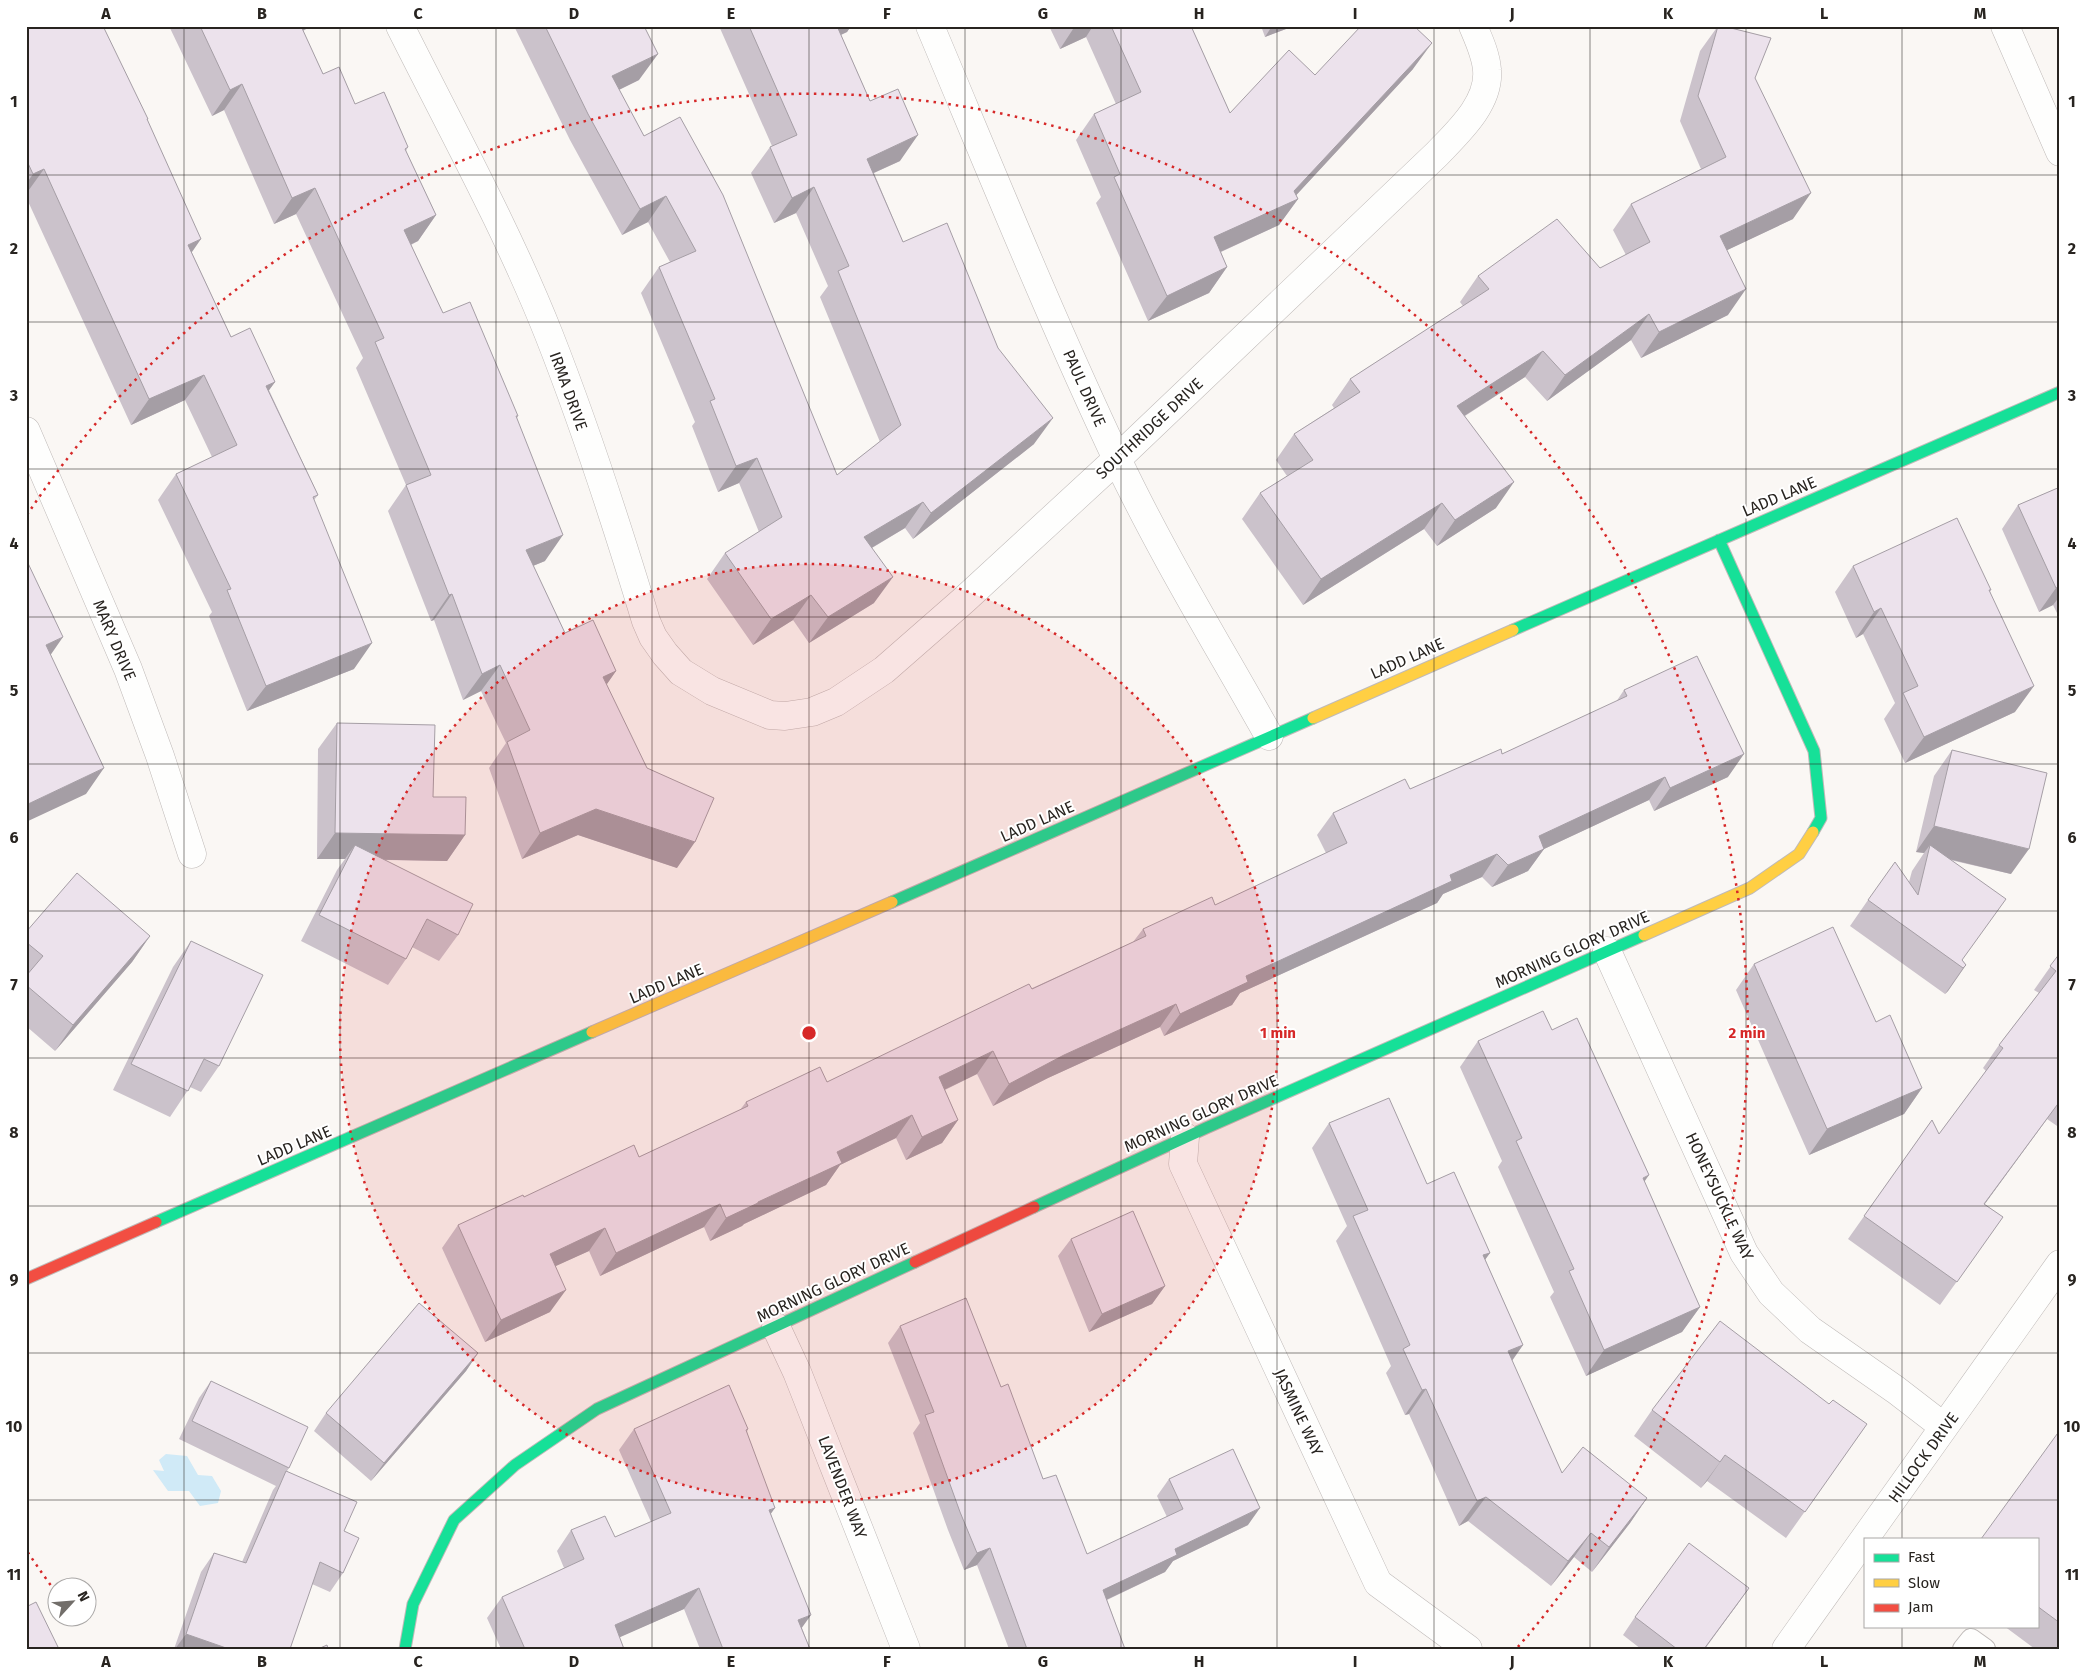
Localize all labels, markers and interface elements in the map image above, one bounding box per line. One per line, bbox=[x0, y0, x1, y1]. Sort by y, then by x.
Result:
text: A bbox=[100, 4, 111, 23]
text: B bbox=[257, 4, 267, 23]
text: C bbox=[413, 4, 423, 23]
text: D bbox=[569, 4, 579, 23]
text: E bbox=[727, 4, 735, 23]
text: F bbox=[883, 4, 891, 23]
text: G bbox=[1038, 4, 1048, 23]
text: H bbox=[1194, 4, 1204, 23]
text: I bbox=[1353, 4, 1357, 23]
text: J bbox=[1508, 4, 1515, 23]
text: K bbox=[1663, 4, 1674, 23]
text: L bbox=[1820, 4, 1828, 23]
text: M bbox=[1974, 4, 1987, 23]
text: 1 bbox=[10, 92, 18, 111]
text: 1 bbox=[2068, 92, 2076, 111]
text: 2 bbox=[10, 239, 18, 258]
text: 2 bbox=[2068, 239, 2076, 258]
street label: PAUL DRIVE bbox=[1059, 347, 1110, 430]
street label: IRMA DRIVE bbox=[546, 349, 592, 433]
street label: SOUTHRIDGE DRIVE bbox=[1092, 374, 1207, 483]
text: 3 bbox=[9, 386, 18, 405]
text: 3 bbox=[2067, 386, 2076, 405]
street label: LADD LANE bbox=[1739, 472, 1819, 521]
text: 4 bbox=[9, 534, 19, 553]
text: 4 bbox=[2067, 534, 2077, 553]
street label: MARY DRIVE bbox=[89, 597, 140, 684]
street label: LADD LANE bbox=[1367, 634, 1447, 683]
text: 5 bbox=[10, 681, 19, 700]
text: 5 bbox=[2068, 681, 2077, 700]
street label: LADD LANE bbox=[997, 797, 1077, 846]
text: 6 bbox=[9, 828, 19, 847]
text: 6 bbox=[2067, 828, 2077, 847]
street label: MORNING GLORY DRIVE bbox=[1492, 907, 1652, 992]
street label: LADD LANE bbox=[626, 959, 706, 1008]
text: 7 bbox=[10, 975, 18, 994]
text: 7 bbox=[2068, 975, 2076, 994]
centre of rings bbox=[800, 1024, 818, 1042]
text: 1 min bbox=[1260, 1024, 1296, 1042]
text: 2 min bbox=[1729, 1024, 1765, 1042]
street label: MORNING GLORY DRIVE bbox=[1121, 1071, 1281, 1156]
street label: LADD LANE bbox=[254, 1121, 334, 1170]
text: 8 bbox=[9, 1123, 19, 1142]
text: 8 bbox=[2067, 1123, 2077, 1142]
street label: HONEYSUCKLE WAY bbox=[1682, 1129, 1758, 1263]
street label: MORNING GLORY DRIVE bbox=[754, 1239, 913, 1326]
text: 9 bbox=[10, 1270, 19, 1289]
text: 9 bbox=[2068, 1270, 2077, 1289]
street label: JASMINE WAY bbox=[1270, 1366, 1327, 1459]
street label: HILLOCK DRIVE bbox=[1884, 1409, 1962, 1506]
text: 10 bbox=[6, 1417, 22, 1436]
text: 10 bbox=[2064, 1417, 2080, 1436]
street label: LAVENDER WAY bbox=[814, 1433, 871, 1541]
legend bbox=[1864, 1538, 2038, 1628]
text: Fast bbox=[1908, 1548, 1935, 1566]
text: 11 bbox=[7, 1565, 21, 1584]
text: 11 bbox=[2065, 1565, 2079, 1584]
text: Slow bbox=[1908, 1574, 1940, 1592]
north arrow bbox=[48, 1578, 98, 1628]
text: N bbox=[74, 1589, 93, 1604]
text: Jam bbox=[1908, 1598, 1934, 1616]
text: A bbox=[100, 1652, 111, 1671]
text: B bbox=[257, 1652, 267, 1671]
text: C bbox=[413, 1652, 423, 1671]
text: D bbox=[569, 1652, 579, 1671]
text: E bbox=[727, 1652, 735, 1671]
text: F bbox=[883, 1652, 891, 1671]
text: G bbox=[1038, 1652, 1048, 1671]
text: H bbox=[1194, 1652, 1204, 1671]
text: I bbox=[1353, 1652, 1357, 1671]
text: J bbox=[1508, 1652, 1515, 1671]
text: K bbox=[1663, 1652, 1674, 1671]
text: L bbox=[1820, 1652, 1828, 1671]
text: M bbox=[1974, 1652, 1987, 1671]

